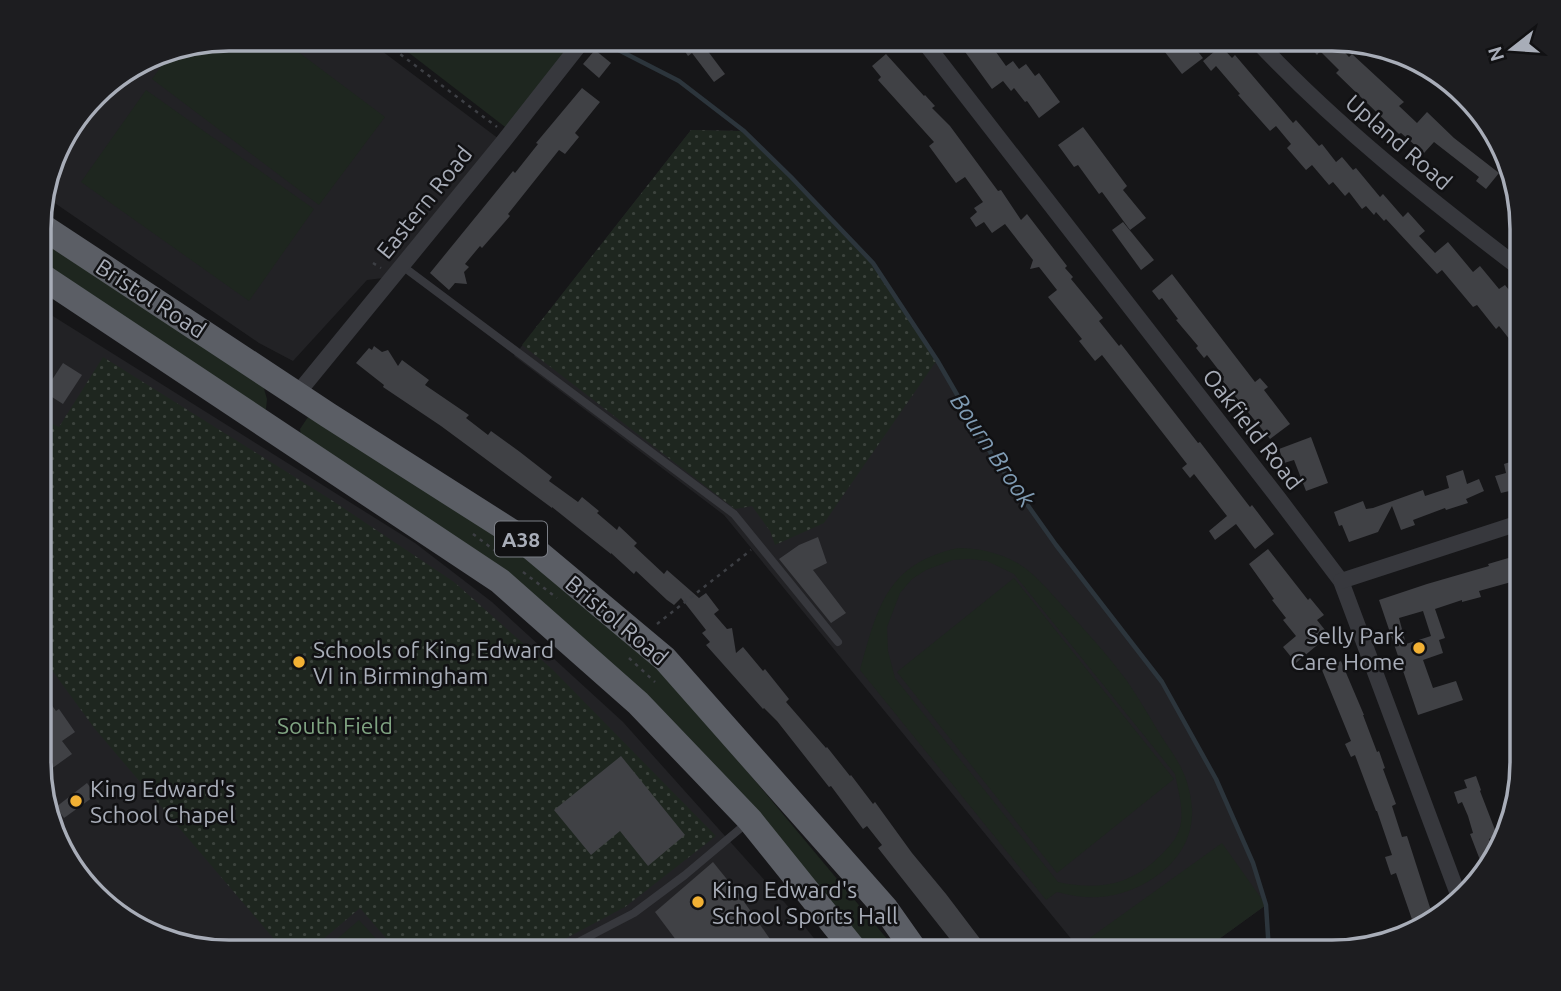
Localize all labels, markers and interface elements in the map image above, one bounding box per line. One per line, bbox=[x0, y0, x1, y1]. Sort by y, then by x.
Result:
north arrow bbox=[1477, 14, 1547, 84]
text: N bbox=[1483, 44, 1508, 64]
street label: Upland Road bbox=[1341, 89, 1457, 195]
street label: Eastern Road bbox=[371, 141, 477, 263]
street label: Bristol Road bbox=[91, 253, 211, 343]
street label: Oakfield Road bbox=[1198, 364, 1308, 494]
water label: Bourn Brook bbox=[945, 388, 1041, 512]
road number: A38 bbox=[495, 522, 547, 556]
street label: Bristol Road bbox=[561, 570, 673, 670]
place label: Selly Park Care Home bbox=[1290, 623, 1405, 674]
place label: Schools of King Edward VI in Birmingham bbox=[313, 637, 554, 688]
marker: Selly Park Care Home bbox=[1411, 640, 1427, 656]
marker: Schools of King Edward VI in Birmingham bbox=[291, 654, 307, 670]
park label: South Field bbox=[277, 713, 393, 738]
place label: King Edward's School Chapel bbox=[90, 776, 235, 827]
marker: King Edward's School Chapel bbox=[68, 793, 84, 809]
place label: King Edward's School Sports Hall bbox=[712, 877, 898, 928]
marker: King Edward's School Sports Hall bbox=[690, 894, 706, 910]

